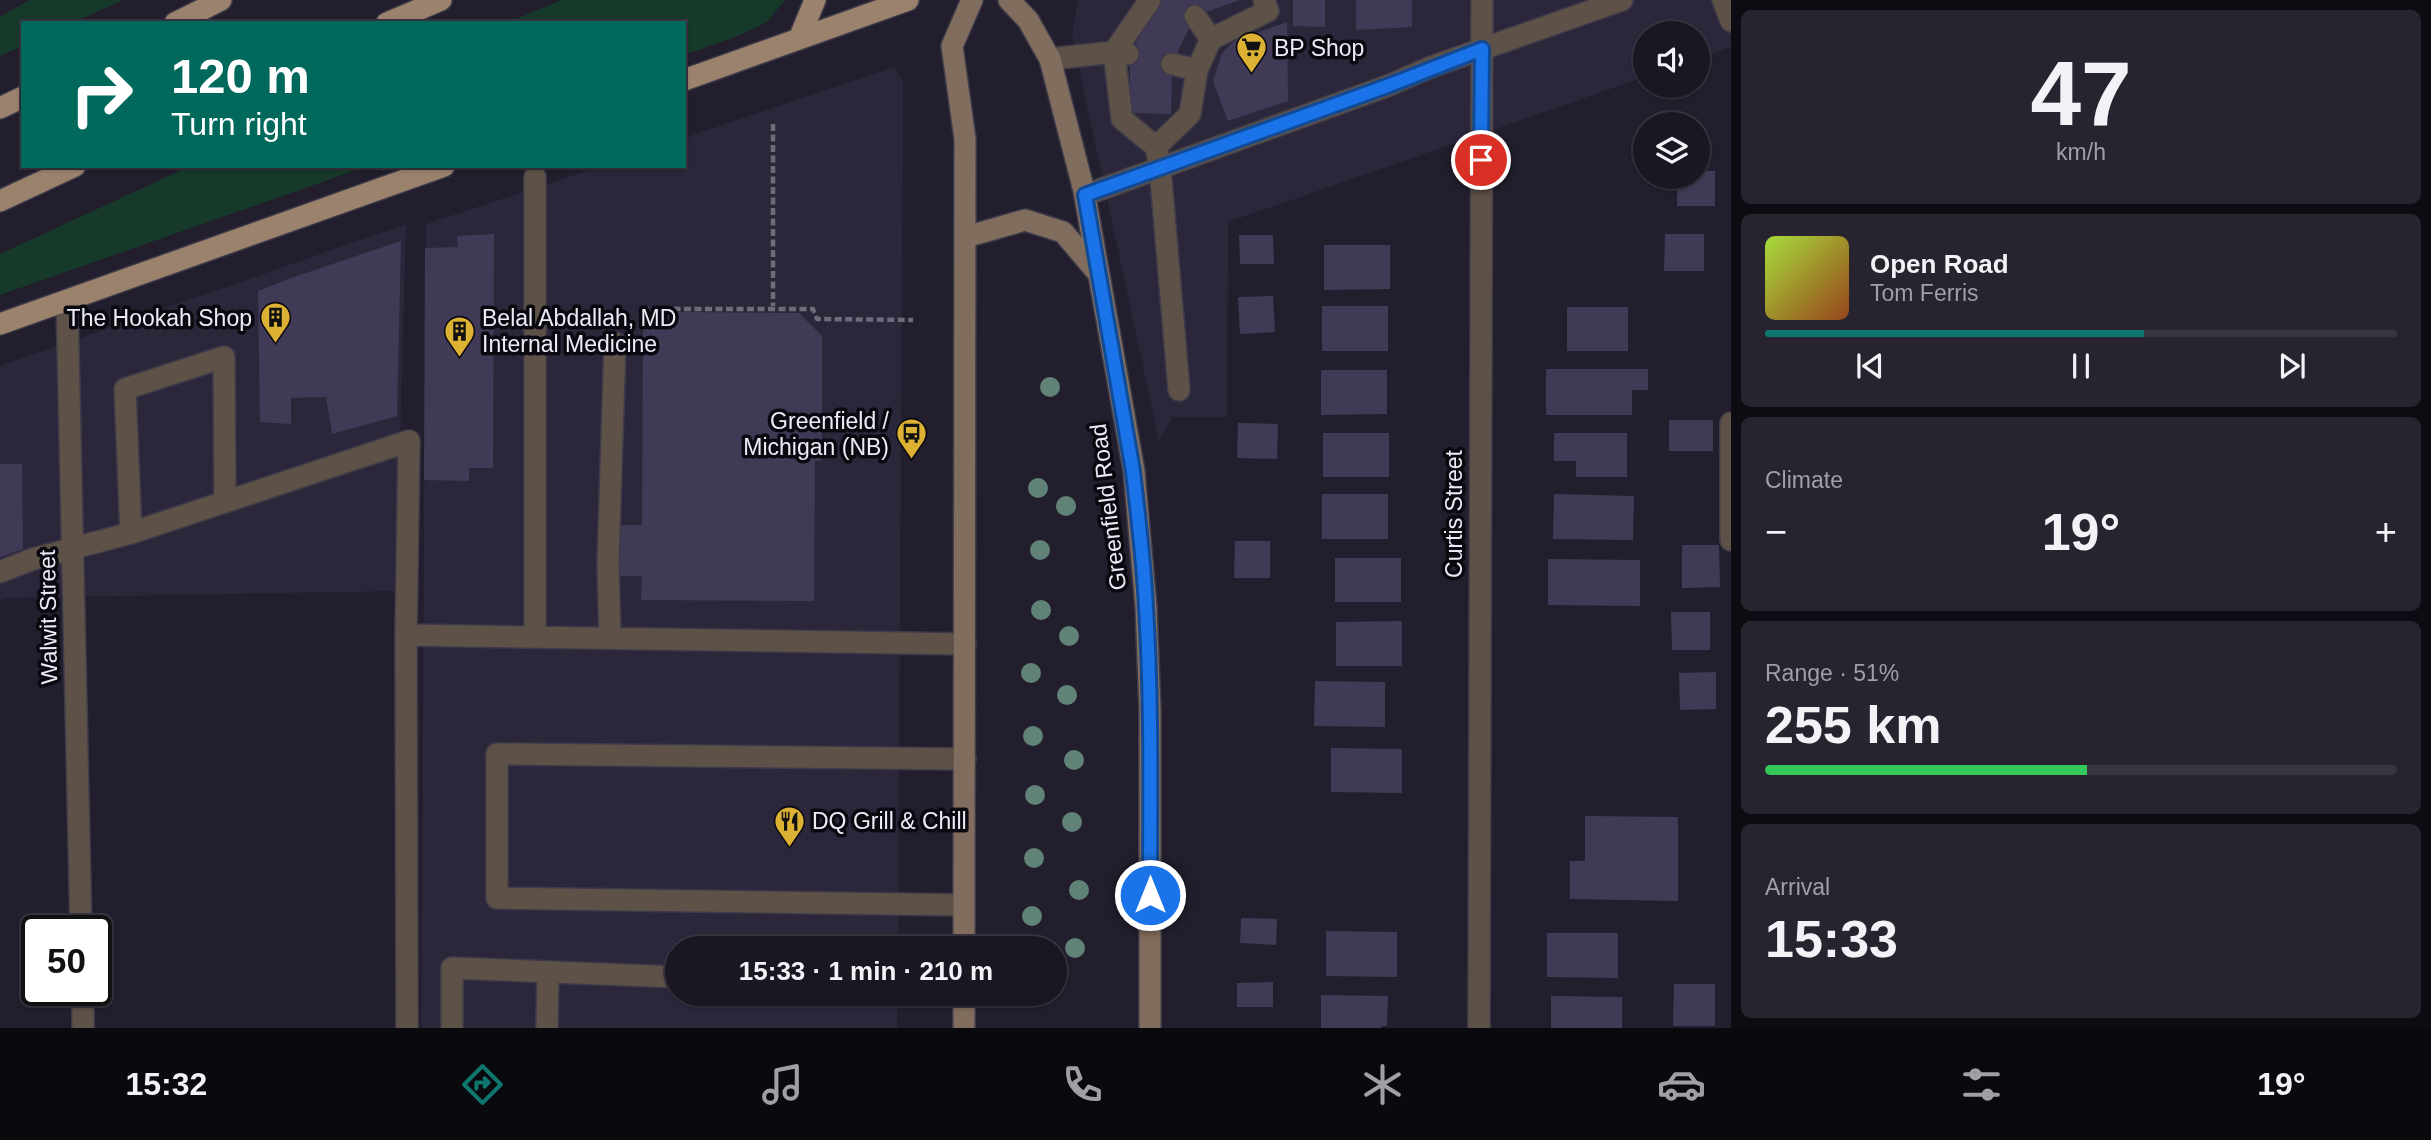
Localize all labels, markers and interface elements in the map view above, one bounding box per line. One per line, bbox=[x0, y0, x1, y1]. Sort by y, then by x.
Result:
map controls bbox=[1633, 21, 1710, 189]
button: sound bbox=[1633, 21, 1710, 98]
supermarket icon: BP Shop bbox=[1234, 31, 1268, 75]
place label: BP Shop bbox=[1274, 35, 1364, 61]
text: 47 bbox=[2030, 43, 2132, 144]
icon: right bbox=[56, 49, 147, 140]
text: 120 m bbox=[171, 49, 310, 103]
text: Turn right bbox=[171, 106, 307, 142]
button: layers bbox=[1633, 112, 1710, 189]
pin bbox=[1451, 130, 1511, 190]
text: km/h bbox=[2056, 139, 2106, 165]
icon: arrive bbox=[1462, 141, 1500, 179]
text: Open Road bbox=[1870, 249, 2009, 279]
text: Tom Ferris bbox=[1870, 280, 1979, 306]
building icon: The Hookah Shop bbox=[258, 301, 292, 345]
place label: The Hookah Shop bbox=[67, 305, 252, 331]
place label: Belal Abdallah, MD Internal Medicine bbox=[482, 305, 676, 357]
building icon: Belal Abdallah, MD Internal Medicine bbox=[442, 314, 476, 358]
icon: previous bbox=[1851, 347, 1889, 385]
icon: pause bbox=[2062, 347, 2100, 385]
icon: next bbox=[2273, 347, 2311, 385]
place label: Greenfield / Michigan (NB) bbox=[743, 408, 890, 460]
bus stop icon: Greenfield / Michigan (NB) bbox=[895, 417, 929, 461]
street label: Greenfield Road bbox=[1085, 422, 1131, 592]
street label: Curtis Street bbox=[1441, 449, 1467, 578]
text: Climate bbox=[1765, 467, 1843, 493]
text: 19° bbox=[2042, 503, 2120, 561]
text: − bbox=[1765, 511, 1787, 553]
text: + bbox=[2375, 511, 2397, 553]
street label: Walwit Street bbox=[34, 549, 62, 685]
text: Range · 51% bbox=[1765, 660, 1899, 686]
text: 255 km bbox=[1765, 696, 1941, 754]
restaurant icon: DQ Grill & Chill bbox=[772, 804, 806, 848]
place label: DQ Grill & Chill bbox=[812, 808, 967, 834]
position arrow bbox=[1113, 858, 1187, 932]
text: Arrival bbox=[1765, 874, 1830, 900]
text: 15:33 bbox=[1765, 910, 1898, 968]
speed limit sign: 50 bbox=[21, 915, 112, 1006]
text: 15:33 · 1 min · 210 m bbox=[739, 956, 993, 986]
icon: directions bbox=[458, 1060, 507, 1109]
icon: music bbox=[758, 1060, 807, 1109]
icon: phone bbox=[1058, 1060, 1107, 1109]
icon: climate bbox=[1358, 1060, 1407, 1109]
icon: car bbox=[1657, 1060, 1706, 1109]
icon: filters bbox=[1957, 1060, 2006, 1109]
text: 15:32 bbox=[125, 1066, 207, 1102]
text: 19° bbox=[2257, 1066, 2306, 1102]

